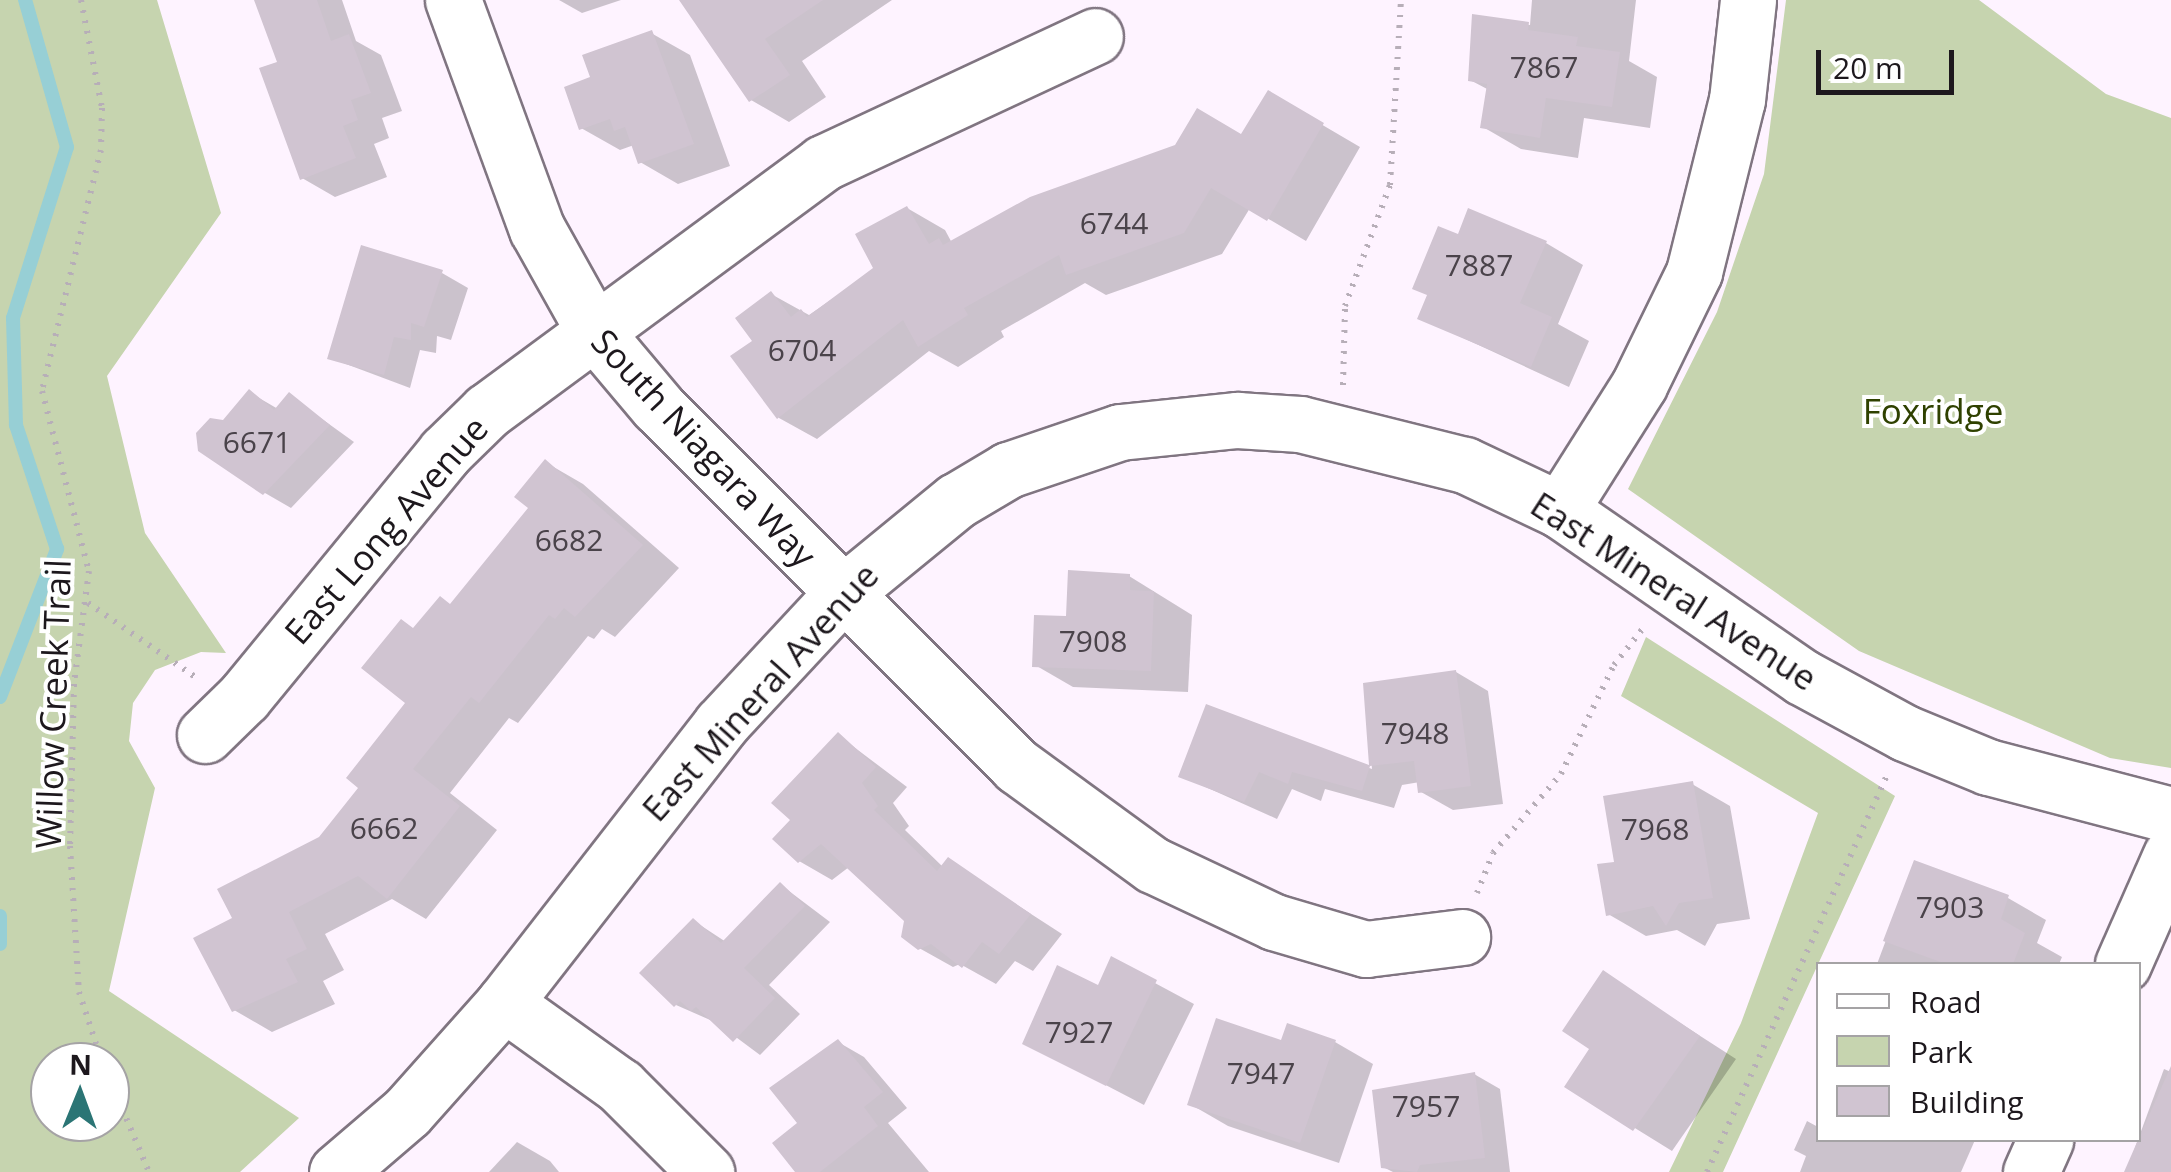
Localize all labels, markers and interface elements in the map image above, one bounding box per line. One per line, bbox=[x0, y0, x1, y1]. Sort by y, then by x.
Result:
scale bar bbox=[1821, 30, 1958, 92]
text: 20 m bbox=[1833, 47, 1903, 88]
house number: 7867 bbox=[1510, 49, 1578, 85]
house number: 6744 bbox=[1080, 205, 1148, 241]
house number: 7887 bbox=[1445, 247, 1513, 283]
street label: South Niagara Way bbox=[583, 320, 825, 576]
house number: 6704 bbox=[768, 332, 836, 368]
park label: Foxridge bbox=[1863, 390, 2003, 432]
street label: East Long Avenue bbox=[276, 408, 496, 652]
house number: 6671 bbox=[223, 424, 291, 460]
street label: East Mineral Avenue bbox=[1523, 483, 1825, 699]
house number: 6682 bbox=[535, 522, 603, 558]
street label: East Mineral Avenue bbox=[633, 555, 887, 829]
street label: Willow Creek Trail bbox=[27, 558, 79, 850]
house number: 7908 bbox=[1059, 623, 1127, 659]
house number: 7948 bbox=[1381, 715, 1449, 751]
house number: 6662 bbox=[350, 810, 418, 846]
house number: 7968 bbox=[1621, 811, 1689, 847]
house number: 7903 bbox=[1916, 889, 1984, 925]
legend bbox=[1816, 962, 2141, 1142]
text: Road bbox=[1910, 981, 1982, 1022]
house number: 7927 bbox=[1045, 1014, 1113, 1050]
text: Park bbox=[1910, 1031, 1973, 1072]
north arrow bbox=[30, 1042, 130, 1142]
text: N bbox=[69, 1045, 92, 1083]
house number: 7947 bbox=[1227, 1055, 1295, 1091]
text: Building bbox=[1910, 1081, 2024, 1122]
house number: 7957 bbox=[1392, 1088, 1460, 1124]

